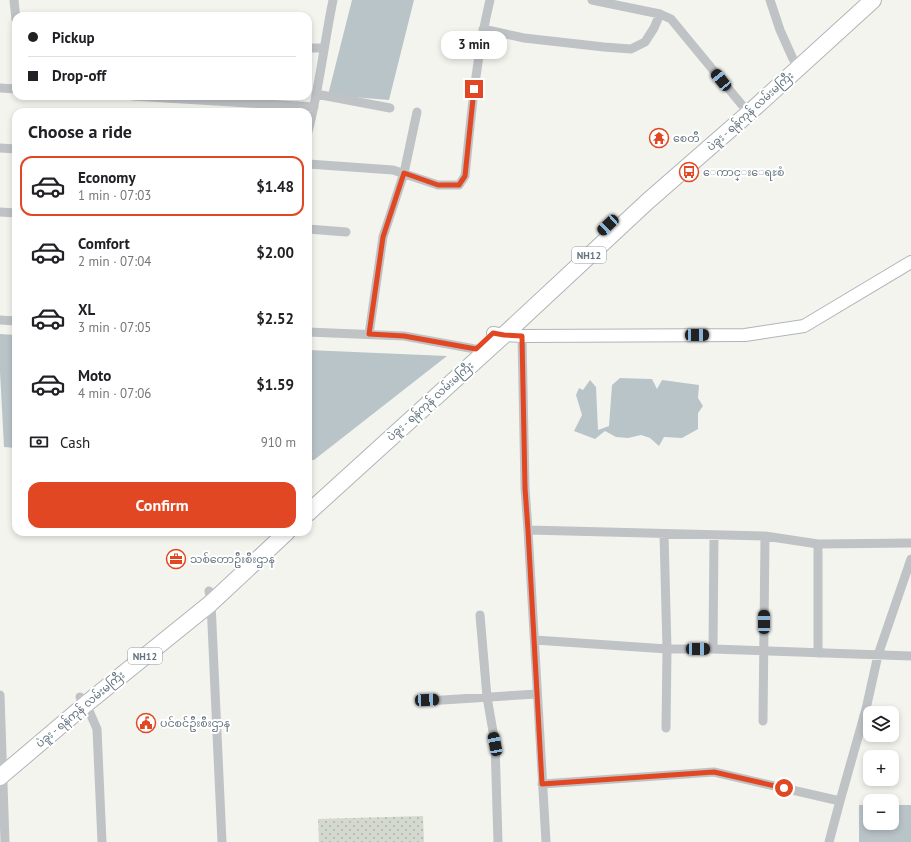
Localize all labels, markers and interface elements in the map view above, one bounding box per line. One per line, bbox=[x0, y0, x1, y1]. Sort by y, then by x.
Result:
text: Pickup bbox=[52, 28, 95, 47]
callout: 3 min bbox=[441, 31, 507, 59]
text: 3 min bbox=[458, 36, 490, 53]
text: Drop-off bbox=[52, 66, 106, 85]
car bbox=[709, 67, 733, 93]
street label: ပဲခူး - ရန်ကုန် လမ်းမကြီး bbox=[704, 68, 798, 155]
route end bbox=[465, 80, 483, 98]
text: Choose a ride bbox=[28, 120, 132, 143]
temple icon: စေတီ bbox=[648, 127, 670, 149]
place label: စေတီ bbox=[673, 131, 700, 145]
bus stop icon: ေကာင္းေရႊစံ bbox=[678, 161, 700, 183]
place label: ေကာင္းေရႊစံ bbox=[703, 165, 784, 181]
icon: car bbox=[30, 168, 66, 204]
text: Economy bbox=[78, 168, 136, 187]
text: $1.48 bbox=[256, 177, 294, 196]
text: 1 min · 07:03 bbox=[78, 187, 151, 204]
car bbox=[595, 212, 621, 238]
icon: car bbox=[30, 234, 66, 270]
text: Comfort bbox=[78, 234, 130, 253]
text: $2.00 bbox=[256, 243, 294, 262]
road number: NH12 bbox=[572, 247, 606, 263]
text: 2 min · 07:04 bbox=[78, 253, 151, 270]
icon: car bbox=[30, 300, 66, 336]
text: XL bbox=[78, 300, 95, 319]
text: $2.52 bbox=[256, 309, 294, 328]
text: 3 min · 07:05 bbox=[78, 319, 151, 336]
car bbox=[685, 329, 709, 341]
street label: ပဲခူး - ရန်ကုန် လမ်းမကြီး bbox=[384, 358, 478, 445]
icon: car bbox=[30, 366, 66, 402]
text: Moto bbox=[78, 366, 111, 385]
text: $1.59 bbox=[256, 375, 294, 394]
text: 4 min · 07:06 bbox=[78, 385, 151, 402]
icon: cash bbox=[28, 431, 50, 453]
text: Cash bbox=[60, 433, 90, 452]
text: 910 m bbox=[261, 434, 296, 451]
button: Confirm bbox=[28, 482, 296, 528]
office icon: သစ်တောဦးစီးဌာန bbox=[165, 548, 187, 570]
place label: သစ်တောဦးစီးဌာန bbox=[190, 552, 275, 568]
car bbox=[758, 610, 770, 634]
car bbox=[686, 643, 710, 655]
road number: NH12 bbox=[128, 648, 162, 664]
street label: ပဲခူး - ရန်ကုန် လမ်းမကြီး bbox=[33, 668, 129, 752]
car bbox=[415, 693, 439, 707]
map controls bbox=[863, 706, 899, 830]
button: layers bbox=[863, 706, 899, 742]
public building icon: ပင်စင်ဦးစီးဌာန bbox=[135, 712, 157, 734]
place label: ပင်စင်ဦးစီးဌာန bbox=[160, 716, 230, 732]
car bbox=[487, 731, 503, 757]
button: + bbox=[863, 750, 899, 786]
route start bbox=[775, 779, 793, 797]
button: − bbox=[863, 794, 899, 830]

